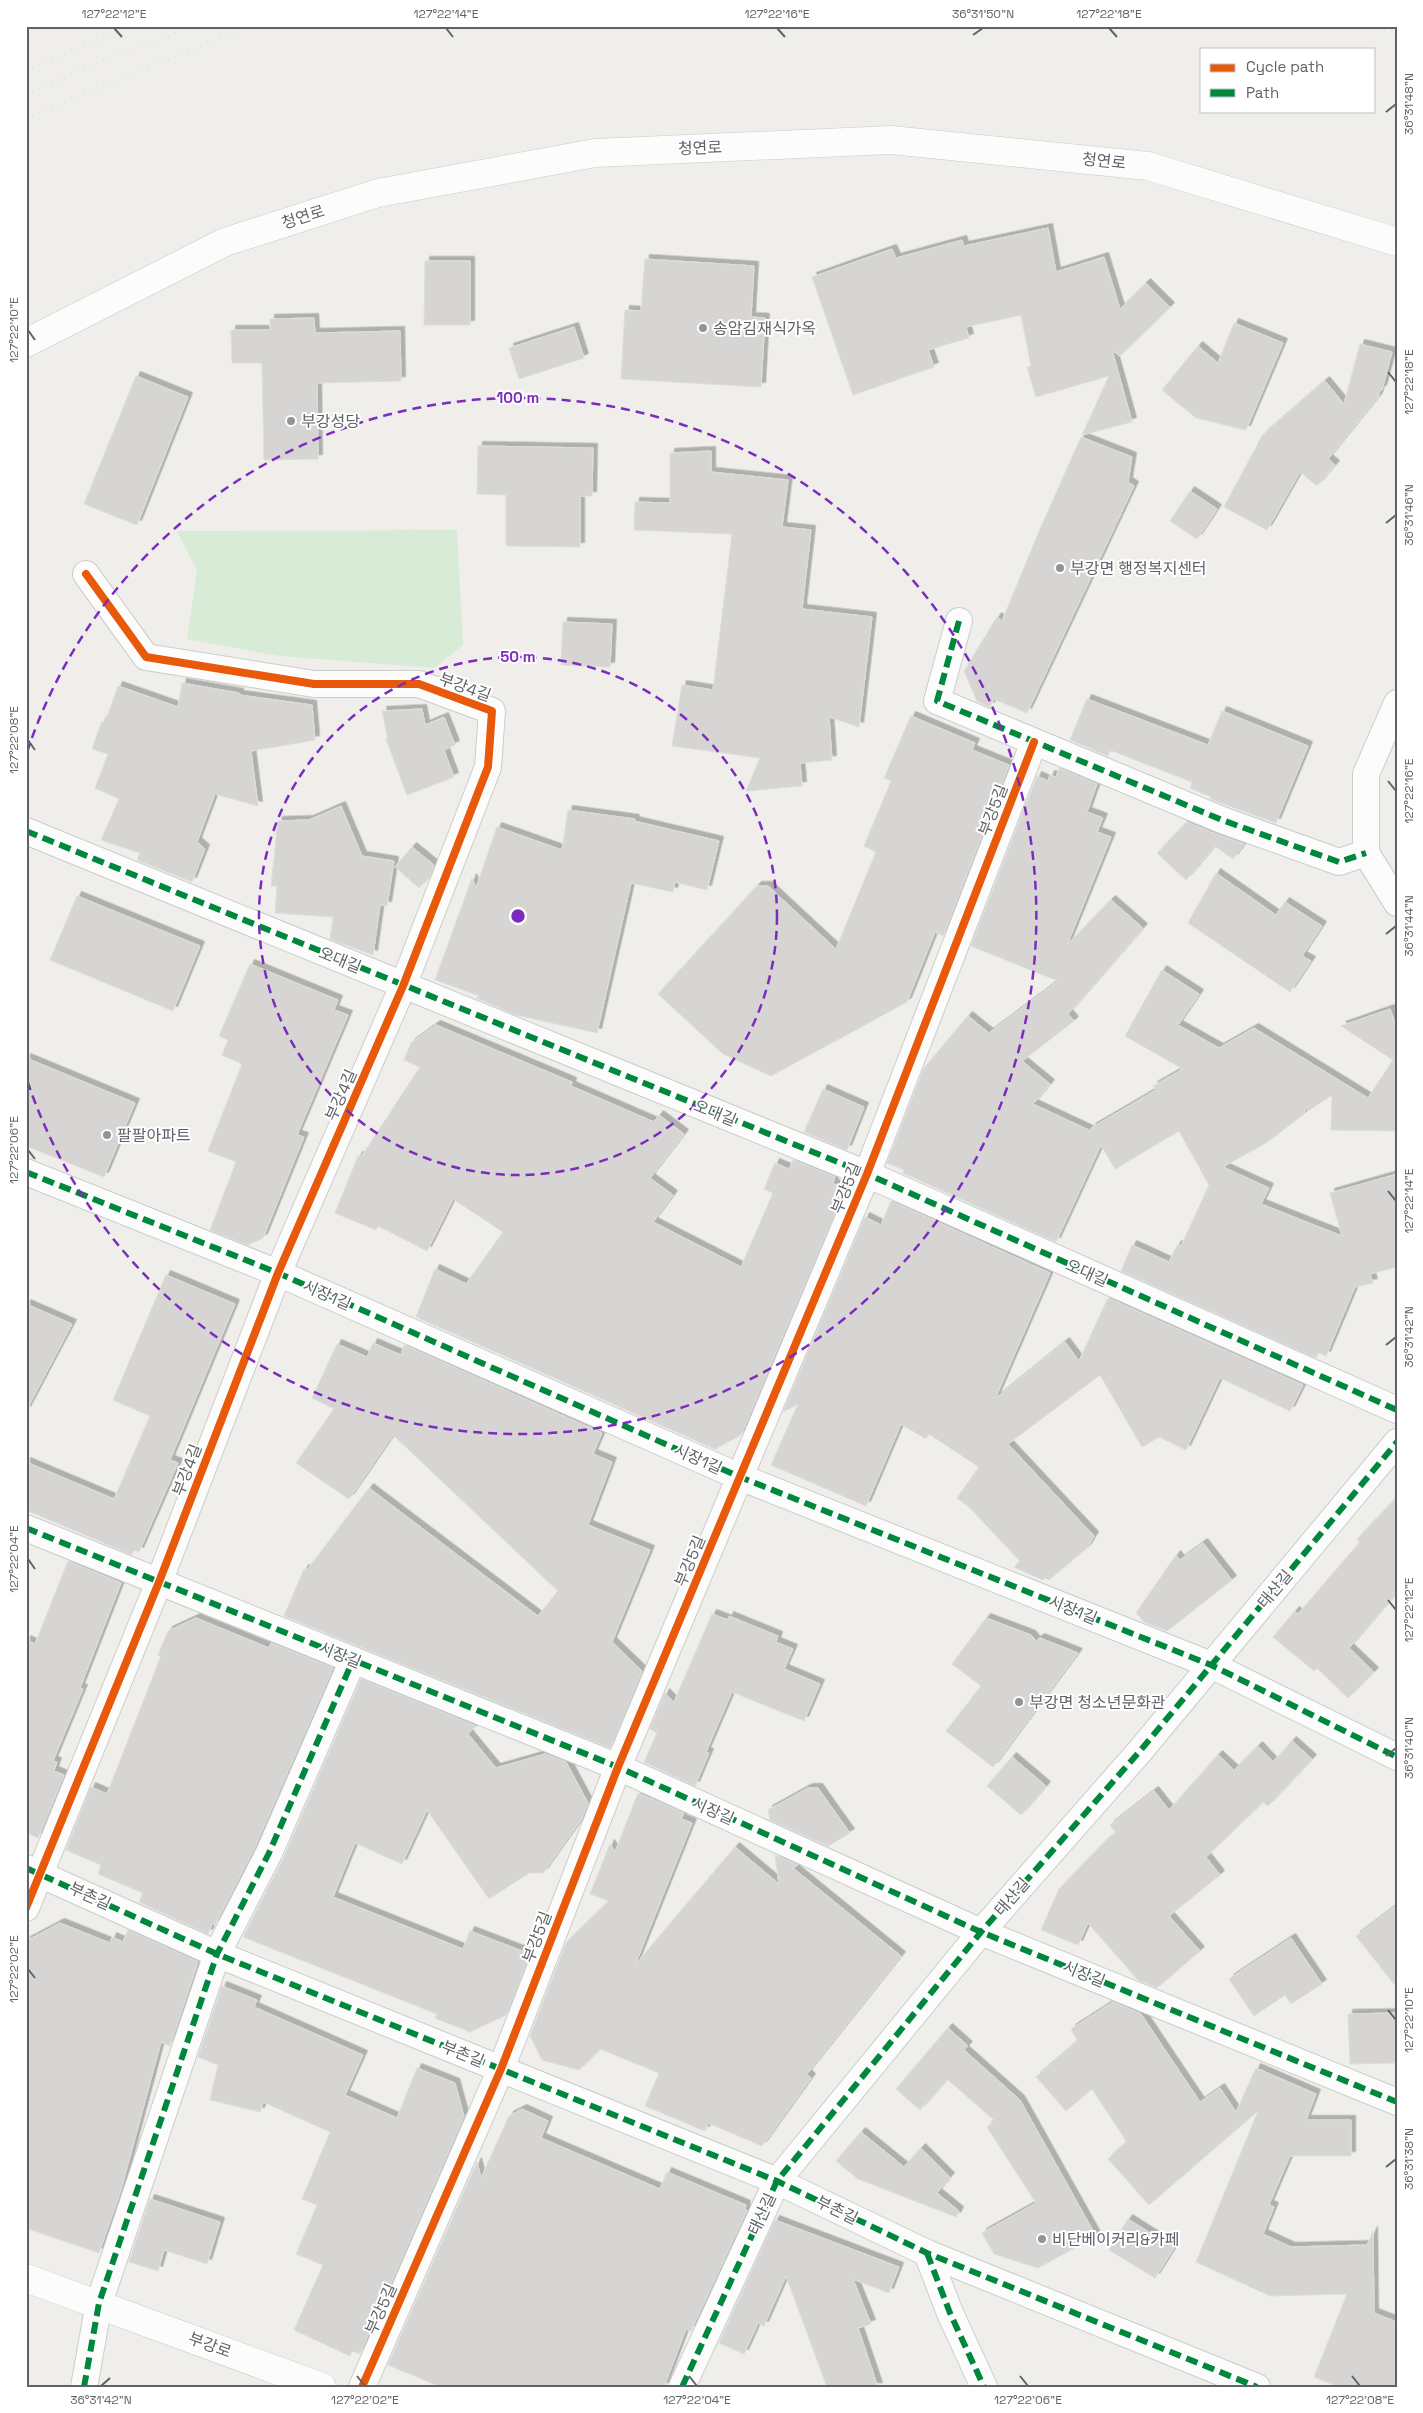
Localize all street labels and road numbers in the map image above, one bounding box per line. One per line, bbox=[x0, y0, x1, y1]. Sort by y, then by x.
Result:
street label: 청연로 bbox=[678, 137, 723, 159]
street label: 청연로 bbox=[1081, 148, 1127, 174]
street label: 청연로 bbox=[279, 200, 328, 234]
street label: 부강4길 bbox=[436, 668, 494, 706]
street label: 부강5길 bbox=[974, 781, 1012, 839]
street label: 오대길 bbox=[316, 942, 364, 978]
street label: 부강4길 bbox=[320, 1066, 362, 1124]
street label: 오대길 bbox=[691, 1095, 739, 1131]
street label: 부강5길 bbox=[826, 1159, 866, 1217]
street label: 오대길 bbox=[1063, 1254, 1111, 1292]
street label: 시장1길 bbox=[299, 1275, 355, 1315]
street label: 시장1길 bbox=[670, 1439, 726, 1479]
street label: 부강4길 bbox=[167, 1441, 207, 1499]
street label: 부강5길 bbox=[670, 1532, 710, 1590]
street label: 태산길 bbox=[1253, 1565, 1297, 1613]
street label: 시장1길 bbox=[1045, 1591, 1101, 1629]
street label: 시장길 bbox=[316, 1637, 364, 1673]
street label: 시장길 bbox=[689, 1792, 737, 1830]
street label: 태산길 bbox=[990, 1873, 1034, 1921]
street label: 부촌길 bbox=[66, 1877, 114, 1915]
street label: 부강5길 bbox=[518, 1908, 556, 1966]
street label: 시장길 bbox=[1060, 1956, 1108, 1992]
street label: 부촌길 bbox=[439, 2036, 487, 2072]
street label: 태산길 bbox=[743, 2190, 781, 2238]
street label: 부촌길 bbox=[813, 2191, 861, 2229]
street label: 부강5길 bbox=[360, 2280, 402, 2338]
street label: 부강로 bbox=[186, 2328, 235, 2363]

